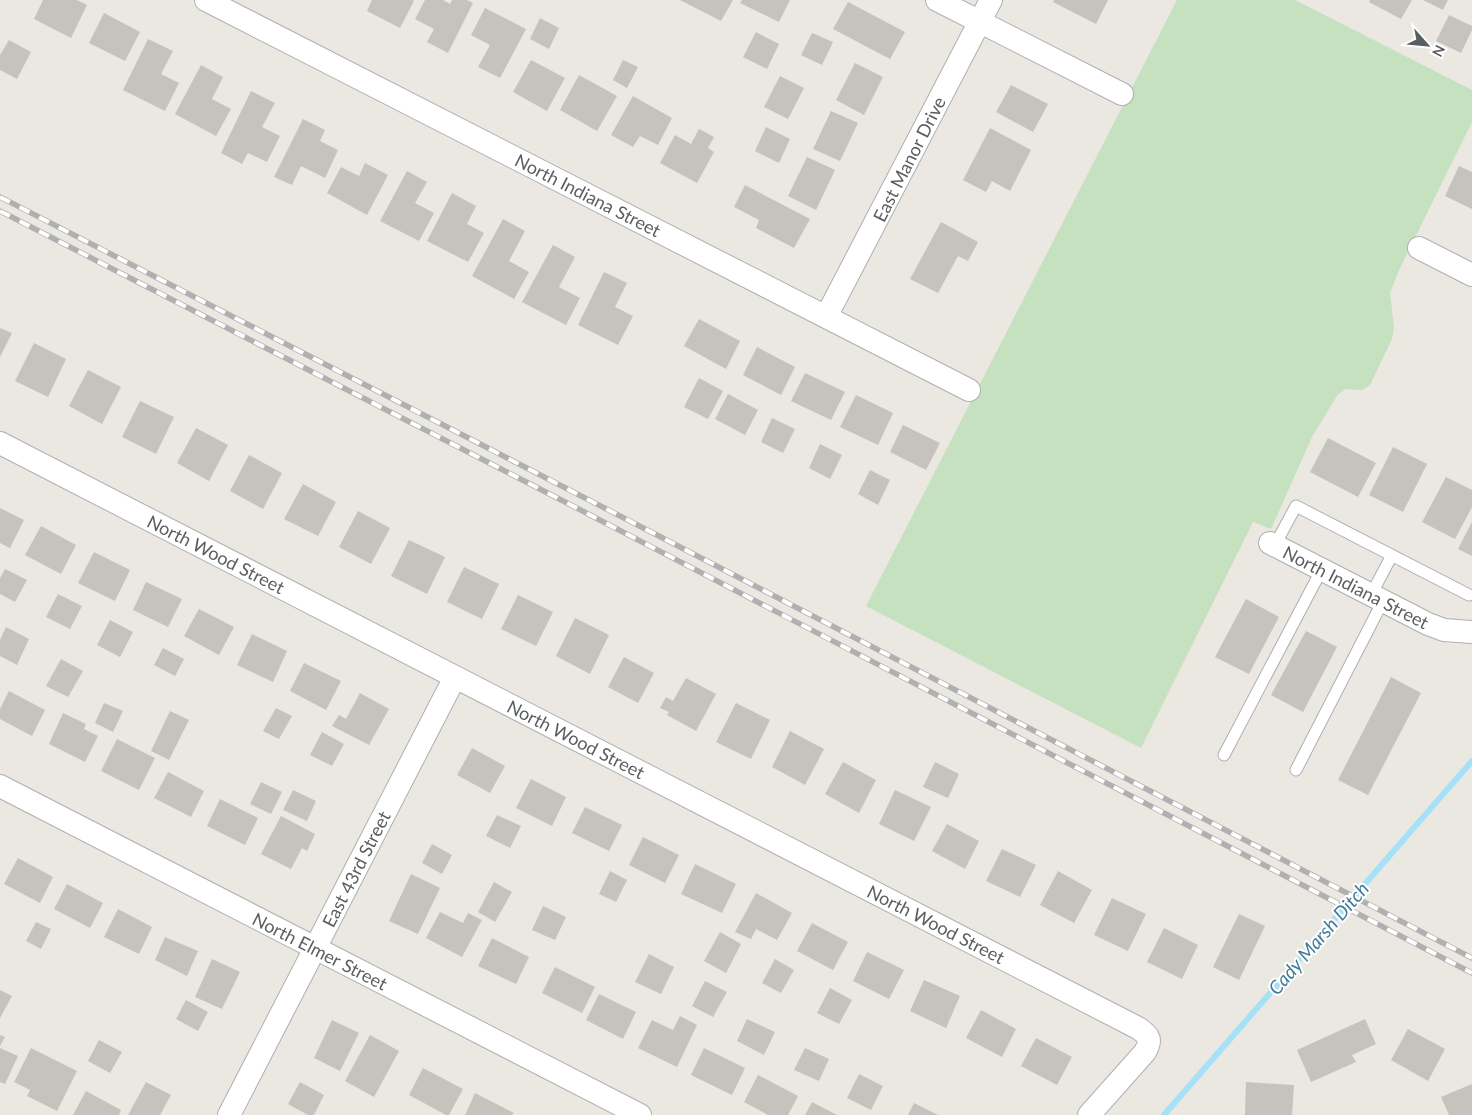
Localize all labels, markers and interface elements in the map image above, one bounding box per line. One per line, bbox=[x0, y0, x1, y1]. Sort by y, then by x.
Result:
north arrow bbox=[1402, 20, 1452, 70]
text: N bbox=[1429, 42, 1449, 60]
street label: East Manor Drive bbox=[868, 93, 950, 225]
street label: North Indiana Street bbox=[511, 149, 665, 242]
street label: North Wood Street bbox=[144, 510, 289, 598]
street label: North Indiana Street bbox=[1279, 541, 1433, 634]
street label: North Wood Street bbox=[504, 695, 649, 783]
street label: East 43rd Street bbox=[317, 807, 395, 931]
water label: Cady Marsh Ditch bbox=[1263, 877, 1373, 999]
street label: North Wood Street bbox=[864, 880, 1009, 968]
street label: North Elmer Street bbox=[249, 908, 392, 995]

